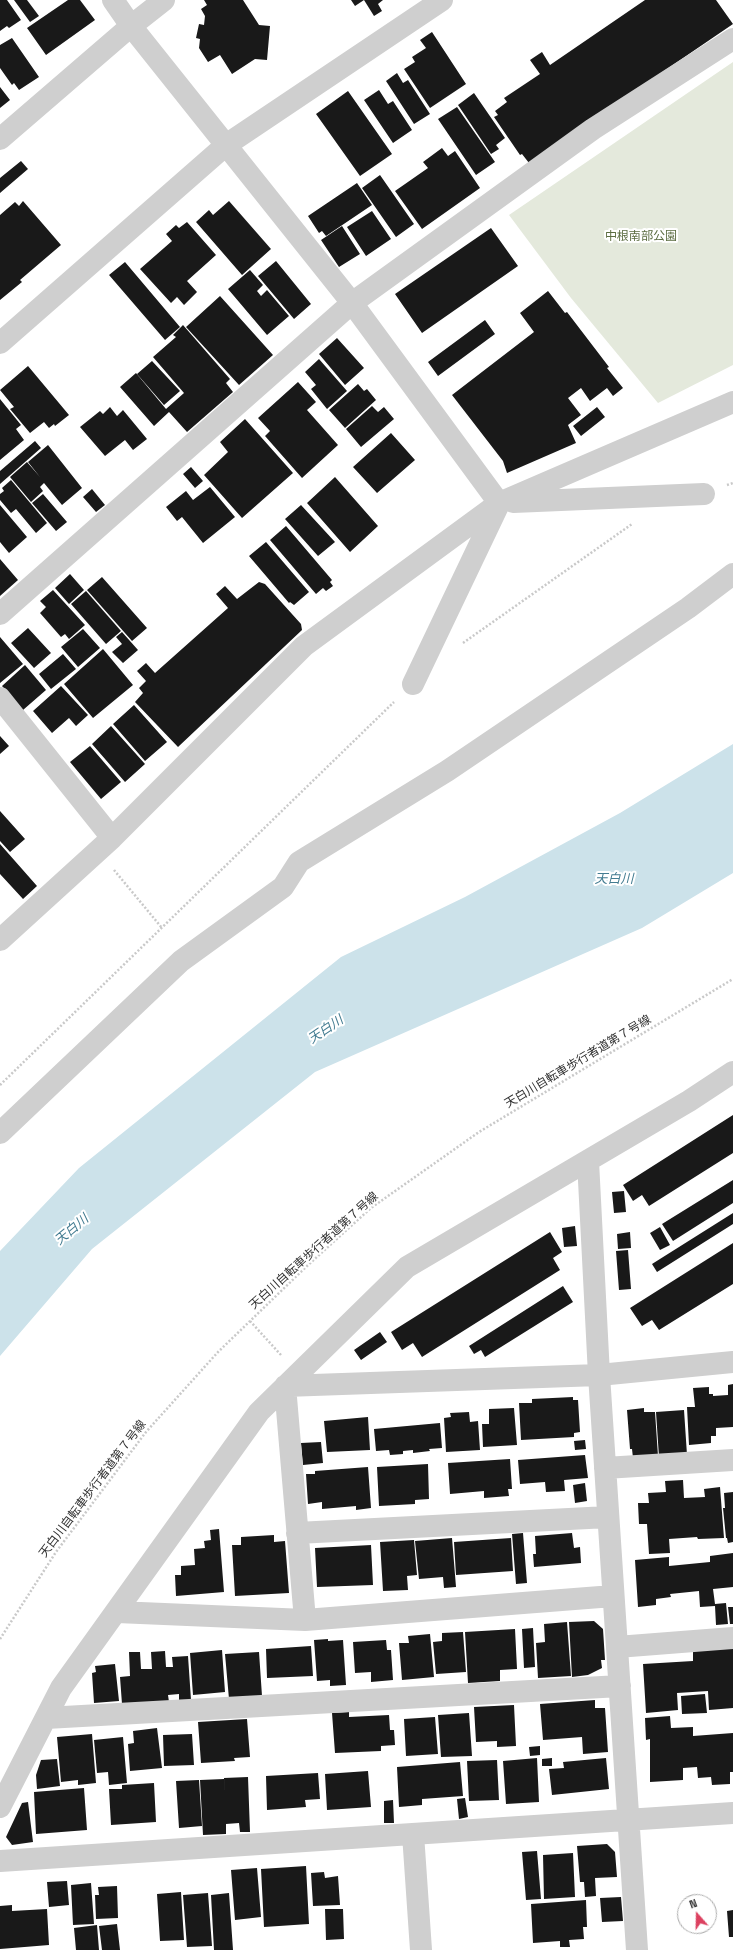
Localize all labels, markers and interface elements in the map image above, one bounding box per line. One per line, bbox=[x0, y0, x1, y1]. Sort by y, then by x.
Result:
park label: 中根南部公園 bbox=[605, 230, 677, 244]
water label: 天白川 bbox=[595, 871, 633, 887]
water label: 天白川 bbox=[305, 1013, 347, 1047]
street label: 天白川自転車歩行者道第７号線 bbox=[502, 1013, 654, 1111]
street label: 天白川自転車歩行者道第７号線 bbox=[247, 1189, 381, 1313]
water label: 天白川 bbox=[52, 1211, 92, 1249]
street label: 天白川自転車歩行者道第７号線 bbox=[37, 1418, 149, 1560]
north arrow bbox=[677, 1894, 717, 1934]
text: N bbox=[687, 1896, 699, 1912]

